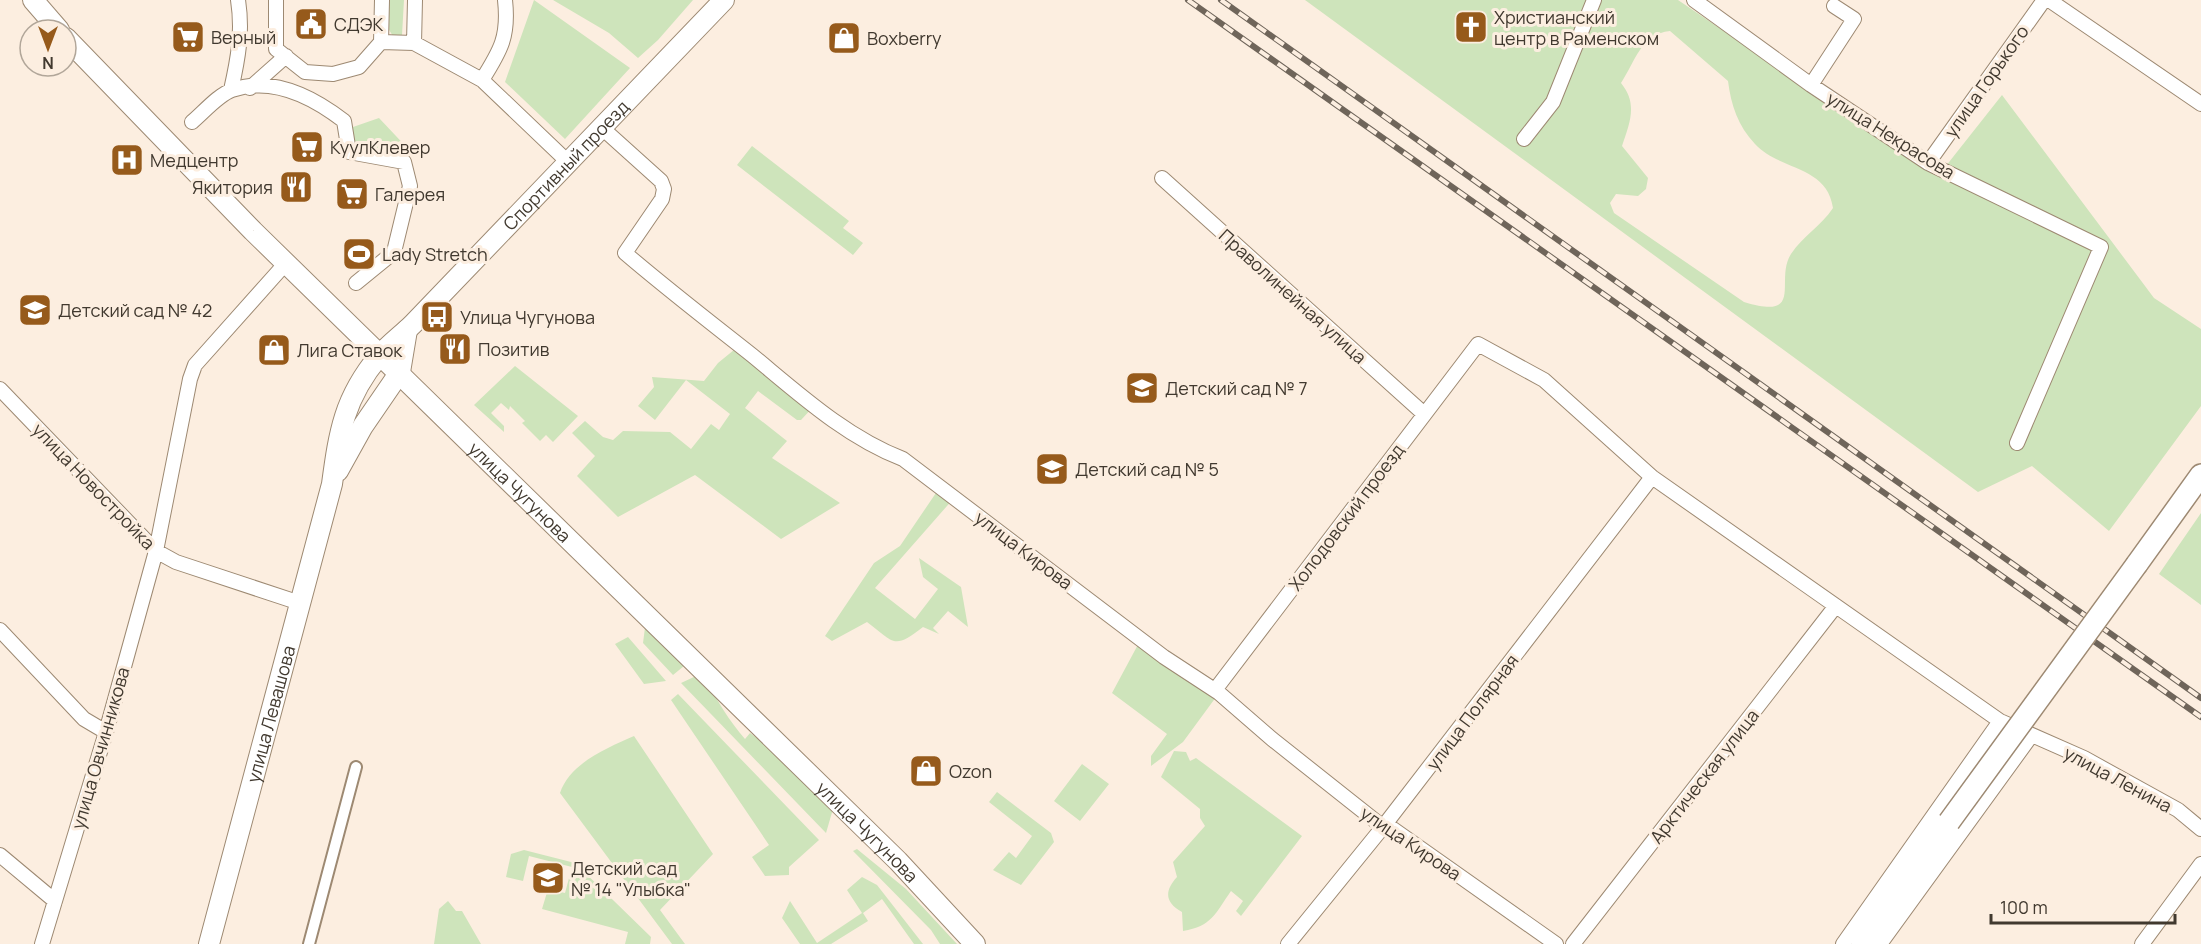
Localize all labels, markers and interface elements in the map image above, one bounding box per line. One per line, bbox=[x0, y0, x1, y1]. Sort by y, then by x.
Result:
place label: Христианский центр в Раменском bbox=[1494, 5, 1659, 50]
public building icon: СДЭК bbox=[293, 6, 329, 42]
church icon: Христианский центр в Раменском bbox=[1453, 9, 1489, 45]
place label: СДЭК bbox=[334, 12, 383, 36]
north arrow bbox=[18, 18, 78, 78]
supermarket icon: Верный bbox=[170, 19, 206, 55]
shop icon: Boxberry bbox=[826, 20, 862, 56]
street label: улица Горького bbox=[1938, 20, 2034, 142]
place label: Верный bbox=[211, 25, 276, 49]
place label: Boxberry bbox=[867, 26, 942, 50]
text: N bbox=[42, 52, 54, 74]
street label: улица Некрасова bbox=[1822, 86, 1960, 184]
street label: Спортивный проезд bbox=[498, 95, 634, 235]
supermarket icon: КуулКлевер bbox=[289, 129, 325, 165]
place label: КуулКлевер bbox=[330, 135, 431, 159]
hospital icon: Медцентр bbox=[109, 142, 145, 178]
place label: Медцентр bbox=[150, 148, 238, 172]
restaurant icon: Якитория bbox=[278, 169, 314, 205]
place label: Якитория bbox=[192, 175, 273, 199]
supermarket icon: Галерея bbox=[334, 176, 370, 212]
place label: Галерея bbox=[375, 182, 445, 206]
street label: Праволинейная улица bbox=[1214, 223, 1372, 369]
sports icon: Lady Stretch bbox=[341, 236, 377, 272]
place label: Lady Stretch bbox=[382, 242, 488, 266]
school or university icon: Детский сад № 42 bbox=[17, 292, 53, 328]
place label: Детский сад № 42 bbox=[58, 298, 212, 322]
bus stop icon: Улица Чугунова bbox=[419, 299, 455, 335]
place label: Улица Чугунова bbox=[460, 305, 595, 329]
restaurant icon: Позитив bbox=[437, 331, 473, 367]
shop icon: Лига Ставок bbox=[256, 332, 292, 368]
place label: Позитив bbox=[478, 337, 550, 361]
place label: Лига Ставок bbox=[297, 338, 403, 362]
school or university icon: Детский сад № 7 bbox=[1124, 370, 1160, 406]
place label: Детский сад № 7 bbox=[1165, 376, 1307, 400]
street label: улица Новостройка bbox=[27, 418, 161, 554]
street label: улица Чугунова bbox=[464, 436, 576, 547]
street label: Холодовский проезд bbox=[1283, 439, 1409, 595]
school or university icon: Детский сад № 5 bbox=[1034, 451, 1070, 487]
place label: Детский сад № 5 bbox=[1075, 457, 1219, 481]
street label: улица Кирова bbox=[970, 505, 1078, 595]
street label: улица Левашова bbox=[241, 643, 300, 785]
street label: улица Полярная bbox=[1421, 649, 1523, 775]
street label: улица Овчинникова bbox=[65, 664, 135, 832]
street label: Арктическая улица bbox=[1644, 704, 1764, 848]
street label: улица Ленина bbox=[2060, 740, 2176, 818]
shop icon: Ozon bbox=[908, 753, 944, 789]
place label: Ozon bbox=[949, 759, 992, 783]
street label: улица Чугунова bbox=[811, 776, 924, 887]
street label: улица Кирова bbox=[1356, 801, 1466, 885]
place label: Детский сад № 14 "Улыбка" bbox=[571, 856, 691, 901]
school or university icon: Детский сад № 14 "Улыбка" bbox=[530, 860, 566, 896]
scale bar bbox=[1991, 887, 2176, 925]
text: 100 m bbox=[2000, 895, 2048, 919]

